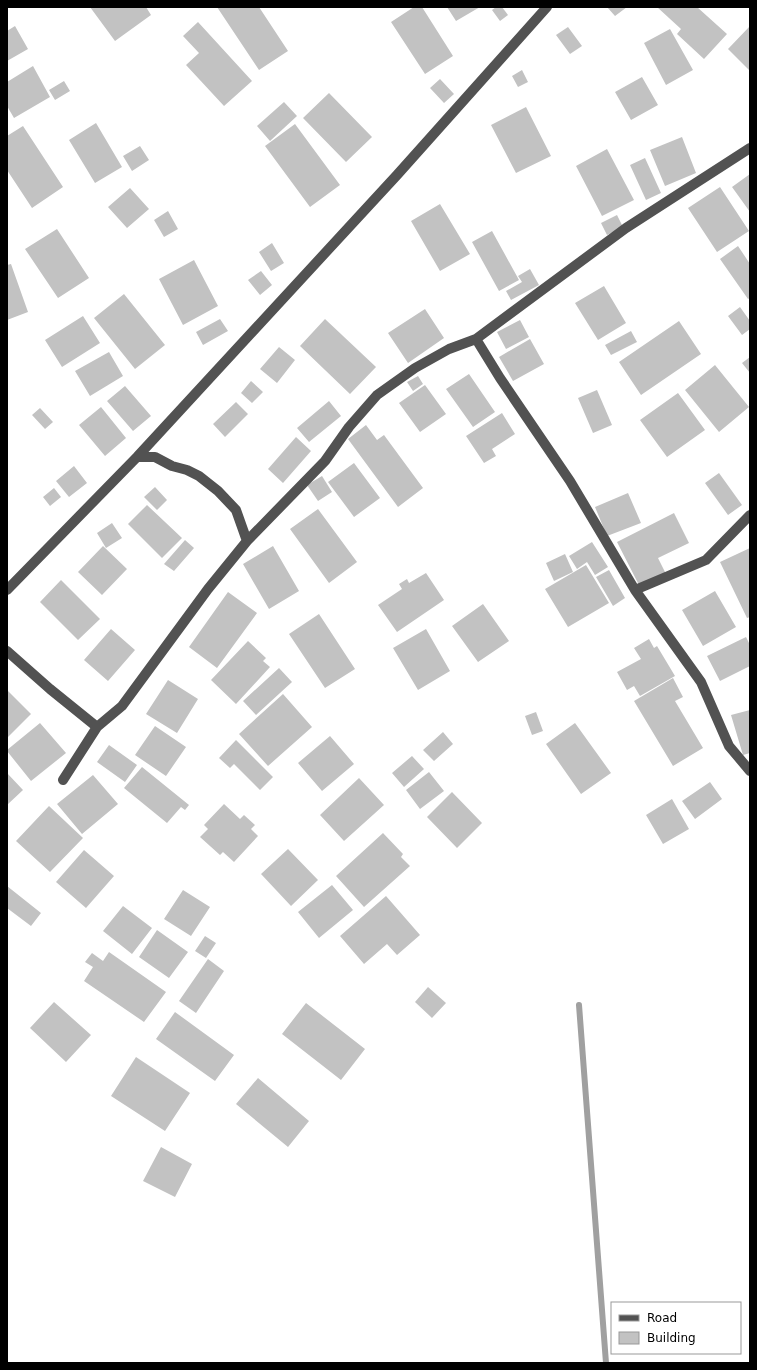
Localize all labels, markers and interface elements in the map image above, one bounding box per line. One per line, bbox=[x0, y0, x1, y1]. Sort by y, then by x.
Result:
legend bbox=[611, 1302, 741, 1354]
text: Road bbox=[647, 1311, 677, 1325]
text: Building bbox=[647, 1331, 696, 1345]

